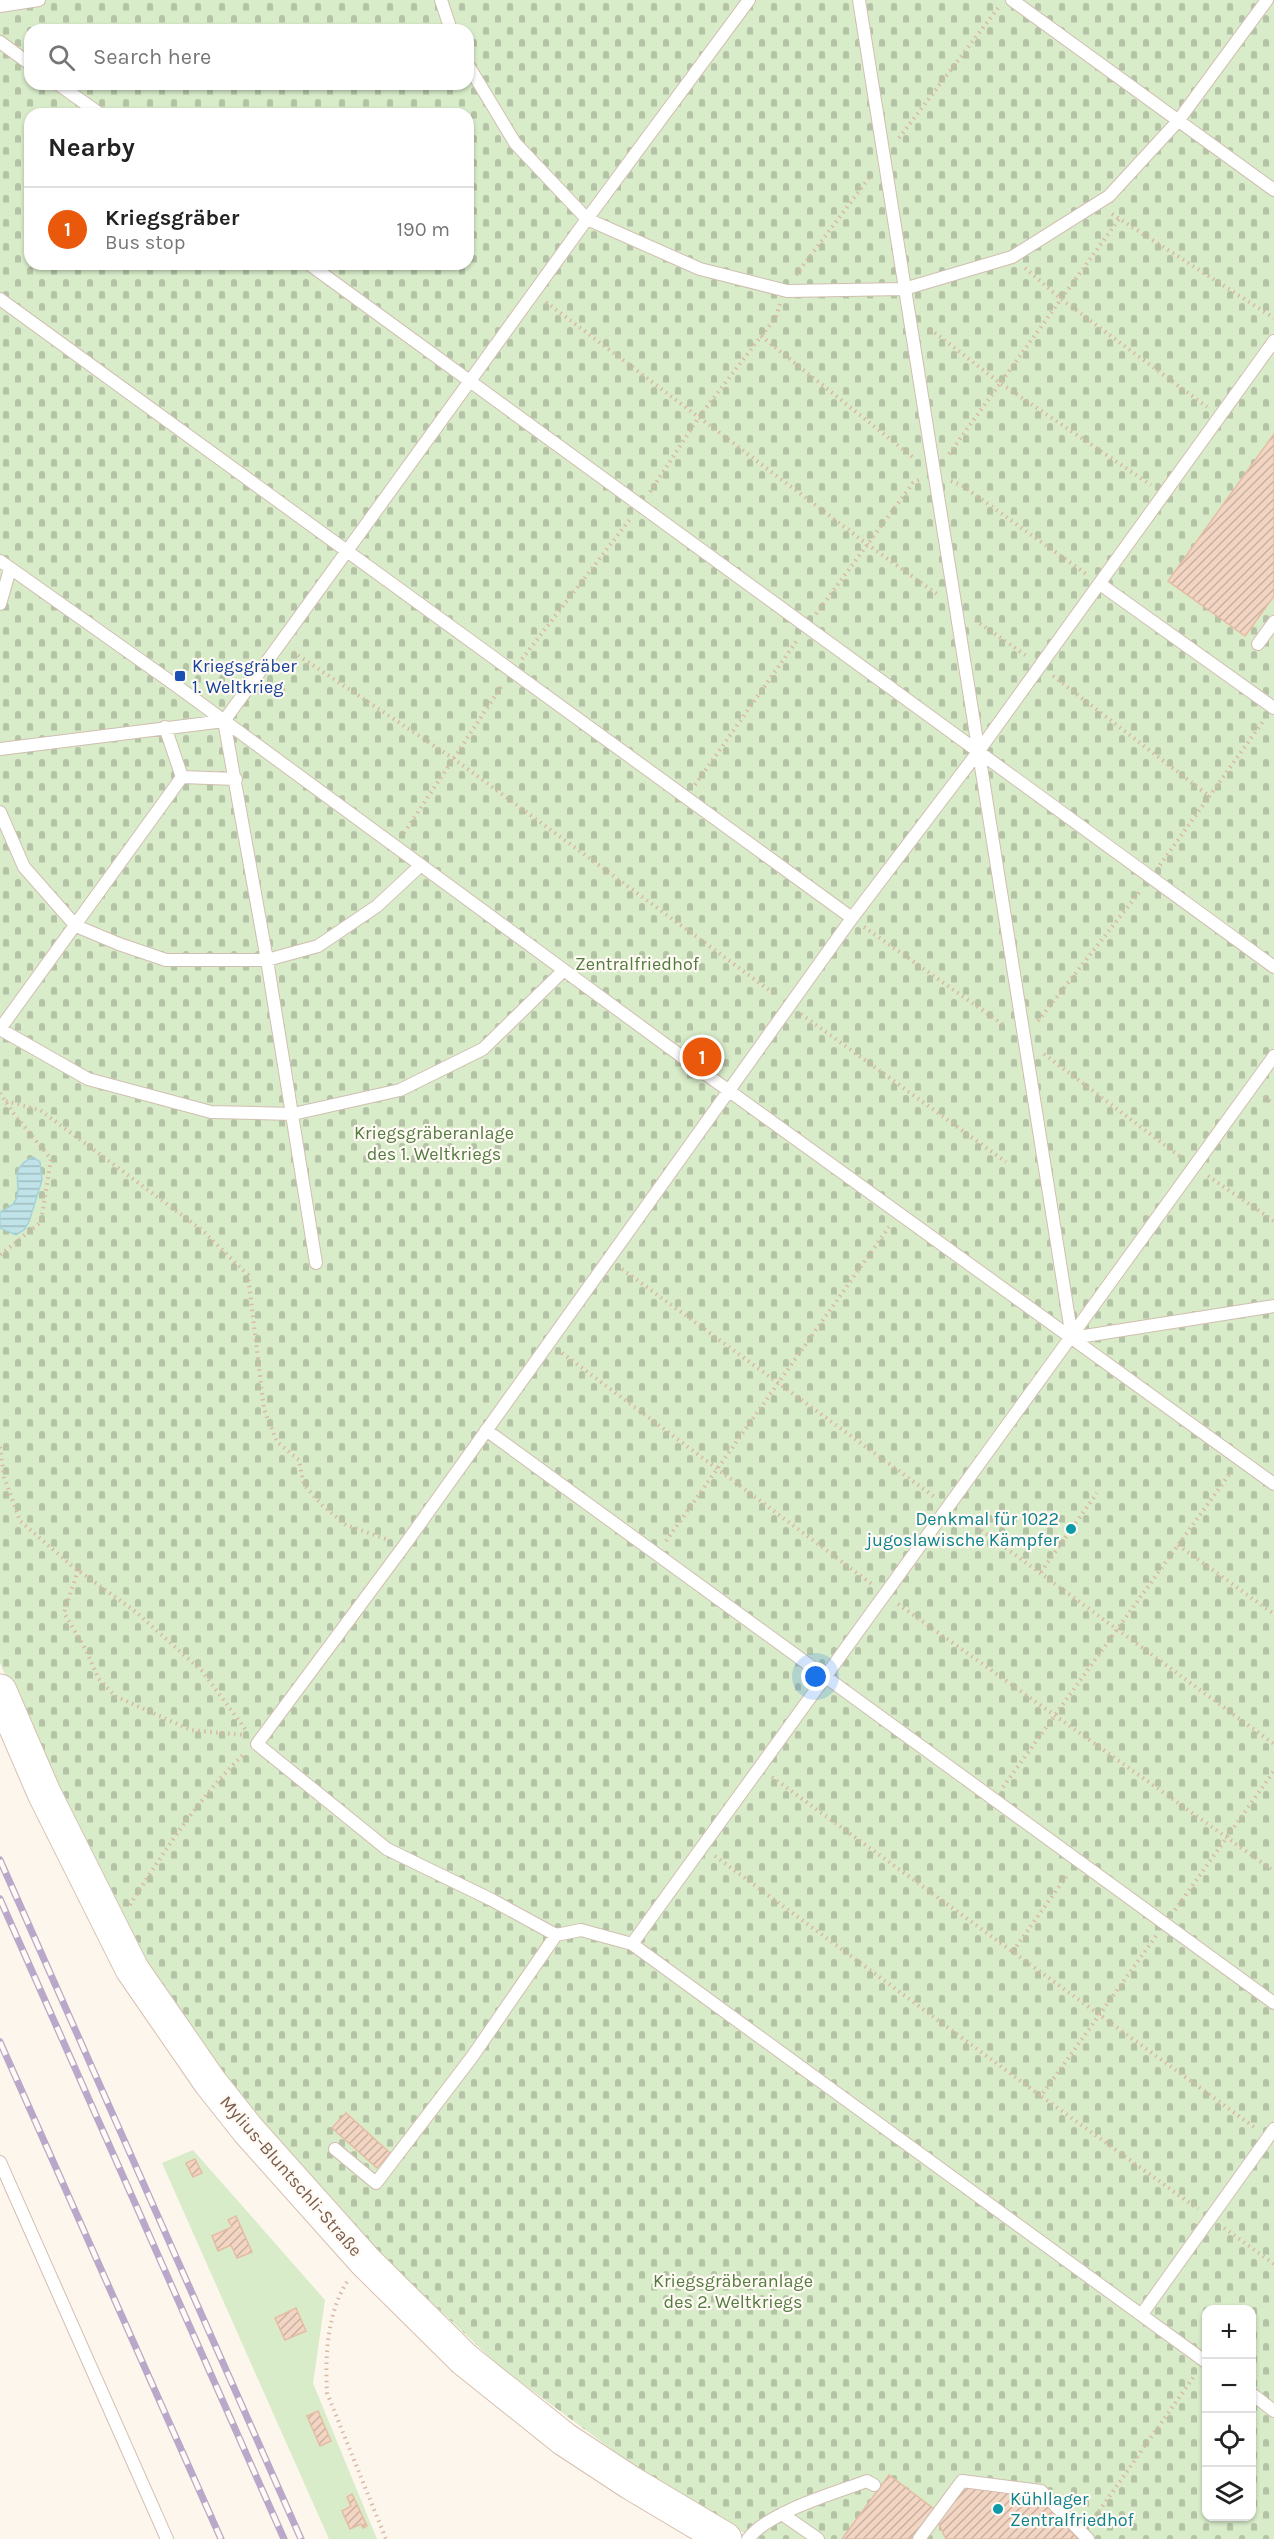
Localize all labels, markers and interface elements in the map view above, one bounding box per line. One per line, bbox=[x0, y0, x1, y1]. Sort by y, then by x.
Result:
search box bbox=[24, 24, 474, 90]
icon: search bbox=[45, 41, 78, 74]
text: Search here bbox=[93, 44, 211, 70]
text: Nearby bbox=[48, 132, 135, 163]
text: Kriegsgräber bbox=[105, 205, 239, 231]
text: 1 bbox=[64, 218, 71, 241]
text: 190 m bbox=[396, 218, 450, 241]
text: Bus stop bbox=[105, 231, 185, 254]
place label: Kriegsgräber 1. Weltkrieg bbox=[192, 655, 297, 698]
marker: Kriegsgräber 1. Weltkrieg bbox=[173, 669, 187, 683]
park label: Zentralfriedhof bbox=[575, 953, 700, 975]
pin: 1 bbox=[682, 1034, 722, 1080]
park label: Kriegsgräberanlage des 1. Weltkriegs bbox=[354, 1122, 514, 1165]
place label: Denkmal für 1022 jugoslawische Kämpfer bbox=[864, 1508, 1059, 1551]
marker: Denkmal für 1022 jugoslawische Kämpfer bbox=[1064, 1522, 1078, 1536]
your location bbox=[801, 1662, 830, 1691]
street label: Mylius-Bluntschli-Straße bbox=[215, 2091, 367, 2261]
park label: Kriegsgräberanlage des 2. Weltkriegs bbox=[653, 2270, 813, 2313]
map controls bbox=[1202, 2305, 1256, 2521]
button: + bbox=[1202, 2305, 1256, 2359]
button: − bbox=[1202, 2359, 1256, 2413]
button: locate bbox=[1202, 2413, 1256, 2467]
button: layers bbox=[1202, 2467, 1256, 2521]
place label: Kühllager Zentralfriedhof bbox=[1010, 2488, 1135, 2531]
marker: Kühllager Zentralfriedhof bbox=[991, 2502, 1005, 2516]

